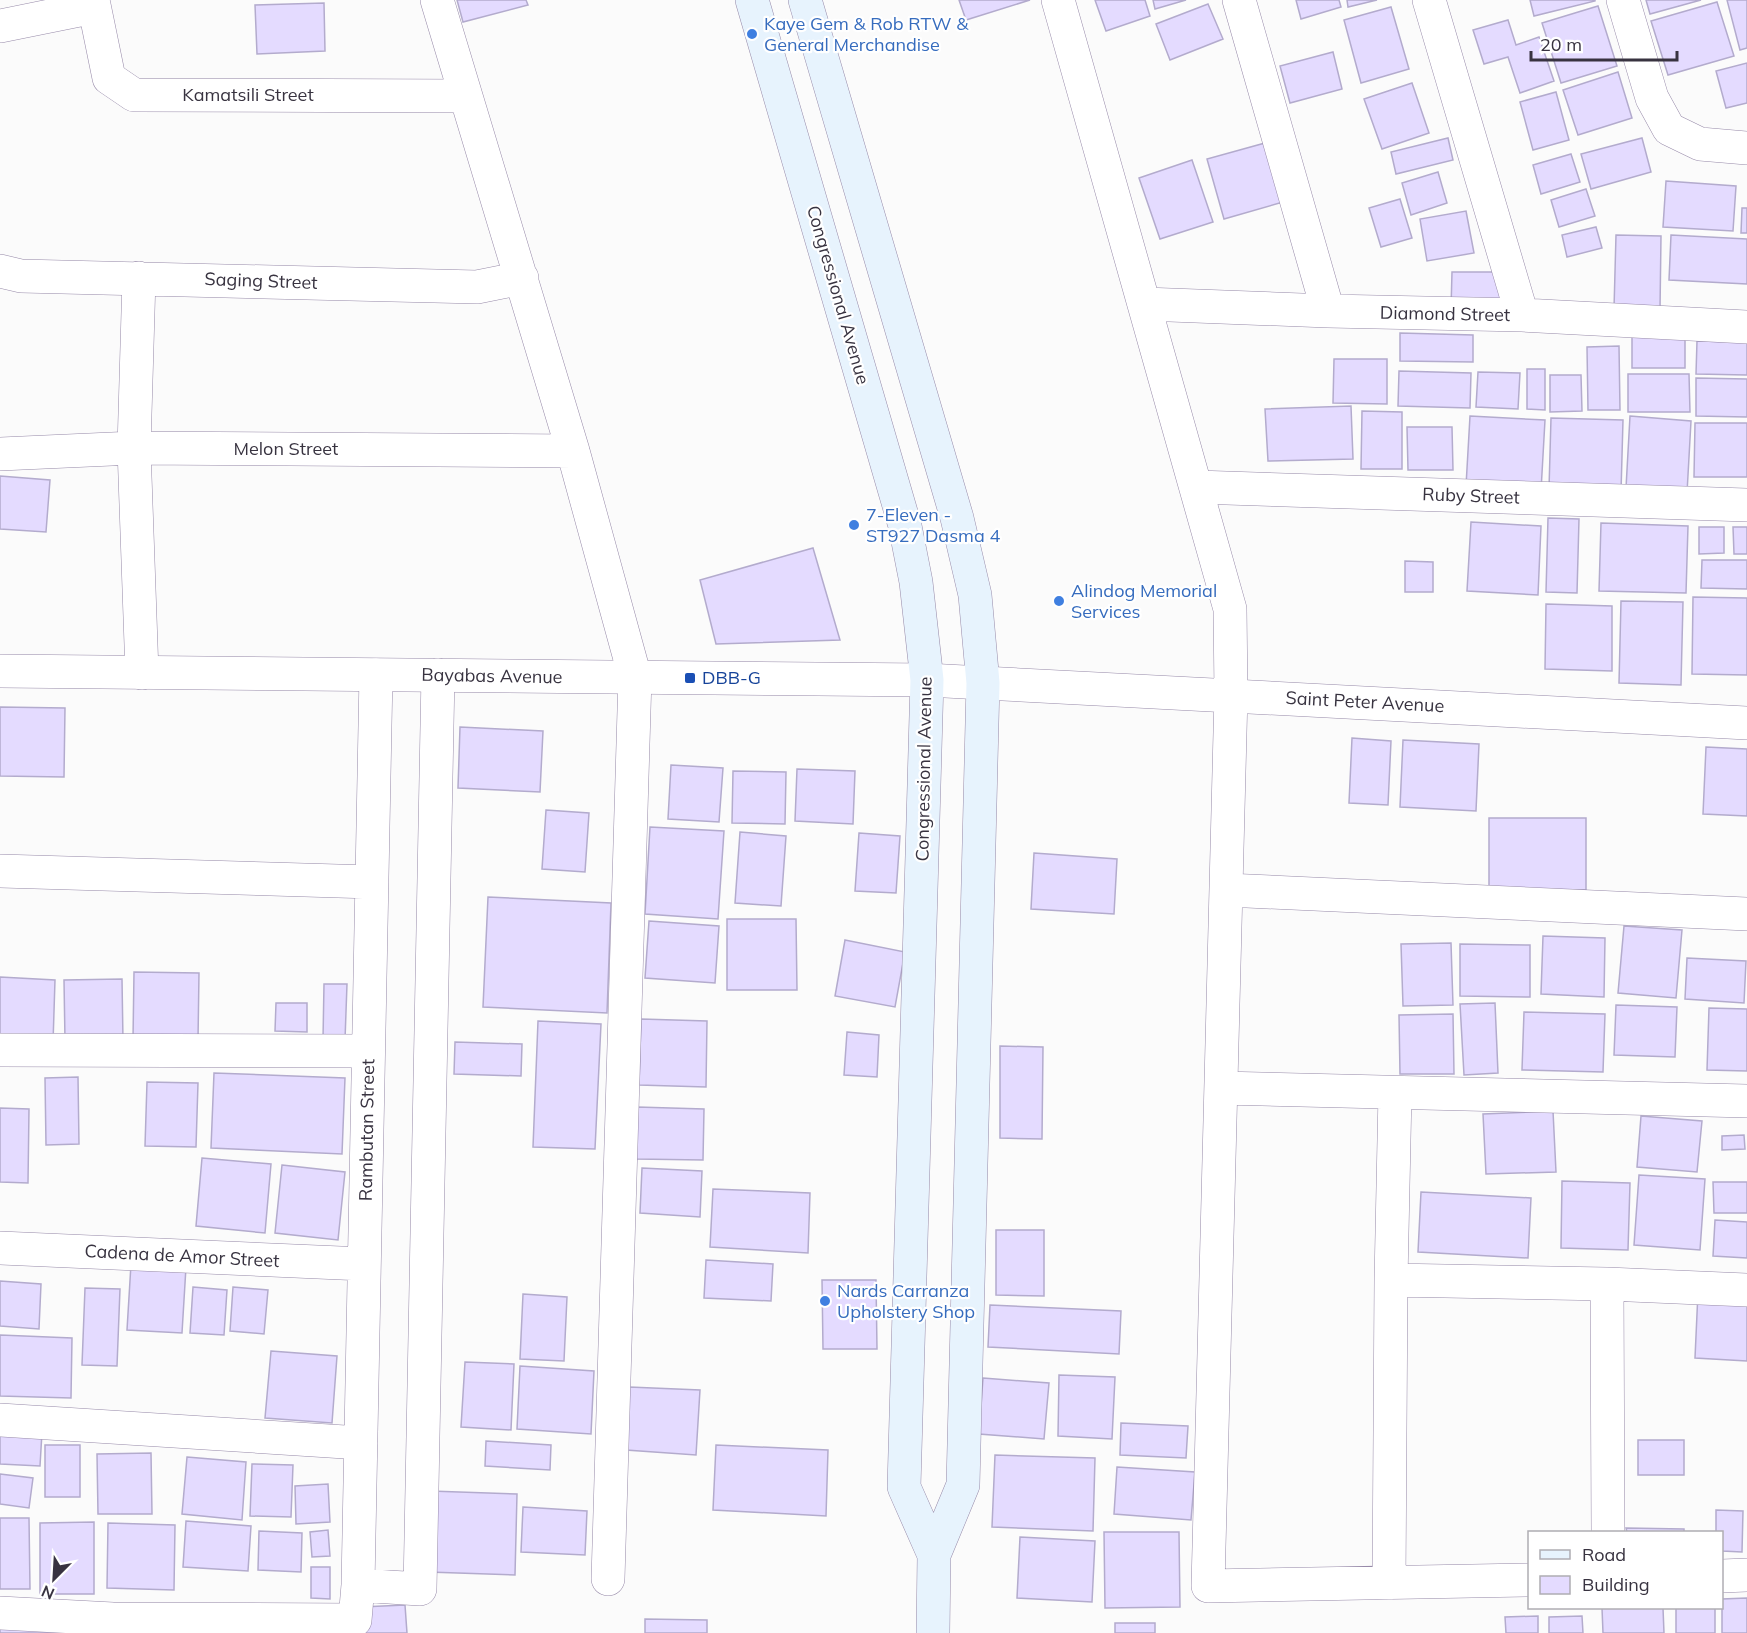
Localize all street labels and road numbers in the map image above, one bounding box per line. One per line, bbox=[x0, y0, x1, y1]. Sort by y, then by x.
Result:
street label: Kamatsili Street bbox=[182, 83, 314, 106]
street label: Congressional Avenue bbox=[802, 203, 875, 387]
street label: Saging Street bbox=[204, 267, 318, 294]
street label: Diamond Street bbox=[1380, 301, 1510, 326]
street label: Melon Street bbox=[234, 437, 338, 460]
street label: Ruby Street bbox=[1422, 482, 1520, 509]
street label: Bayabas Avenue bbox=[421, 663, 563, 688]
street label: Congressional Avenue bbox=[910, 676, 937, 862]
street label: Saint Peter Avenue bbox=[1285, 686, 1445, 717]
street label: Rambutan Street bbox=[354, 1059, 379, 1201]
street label: Cadena de Amor Street bbox=[84, 1239, 280, 1272]

